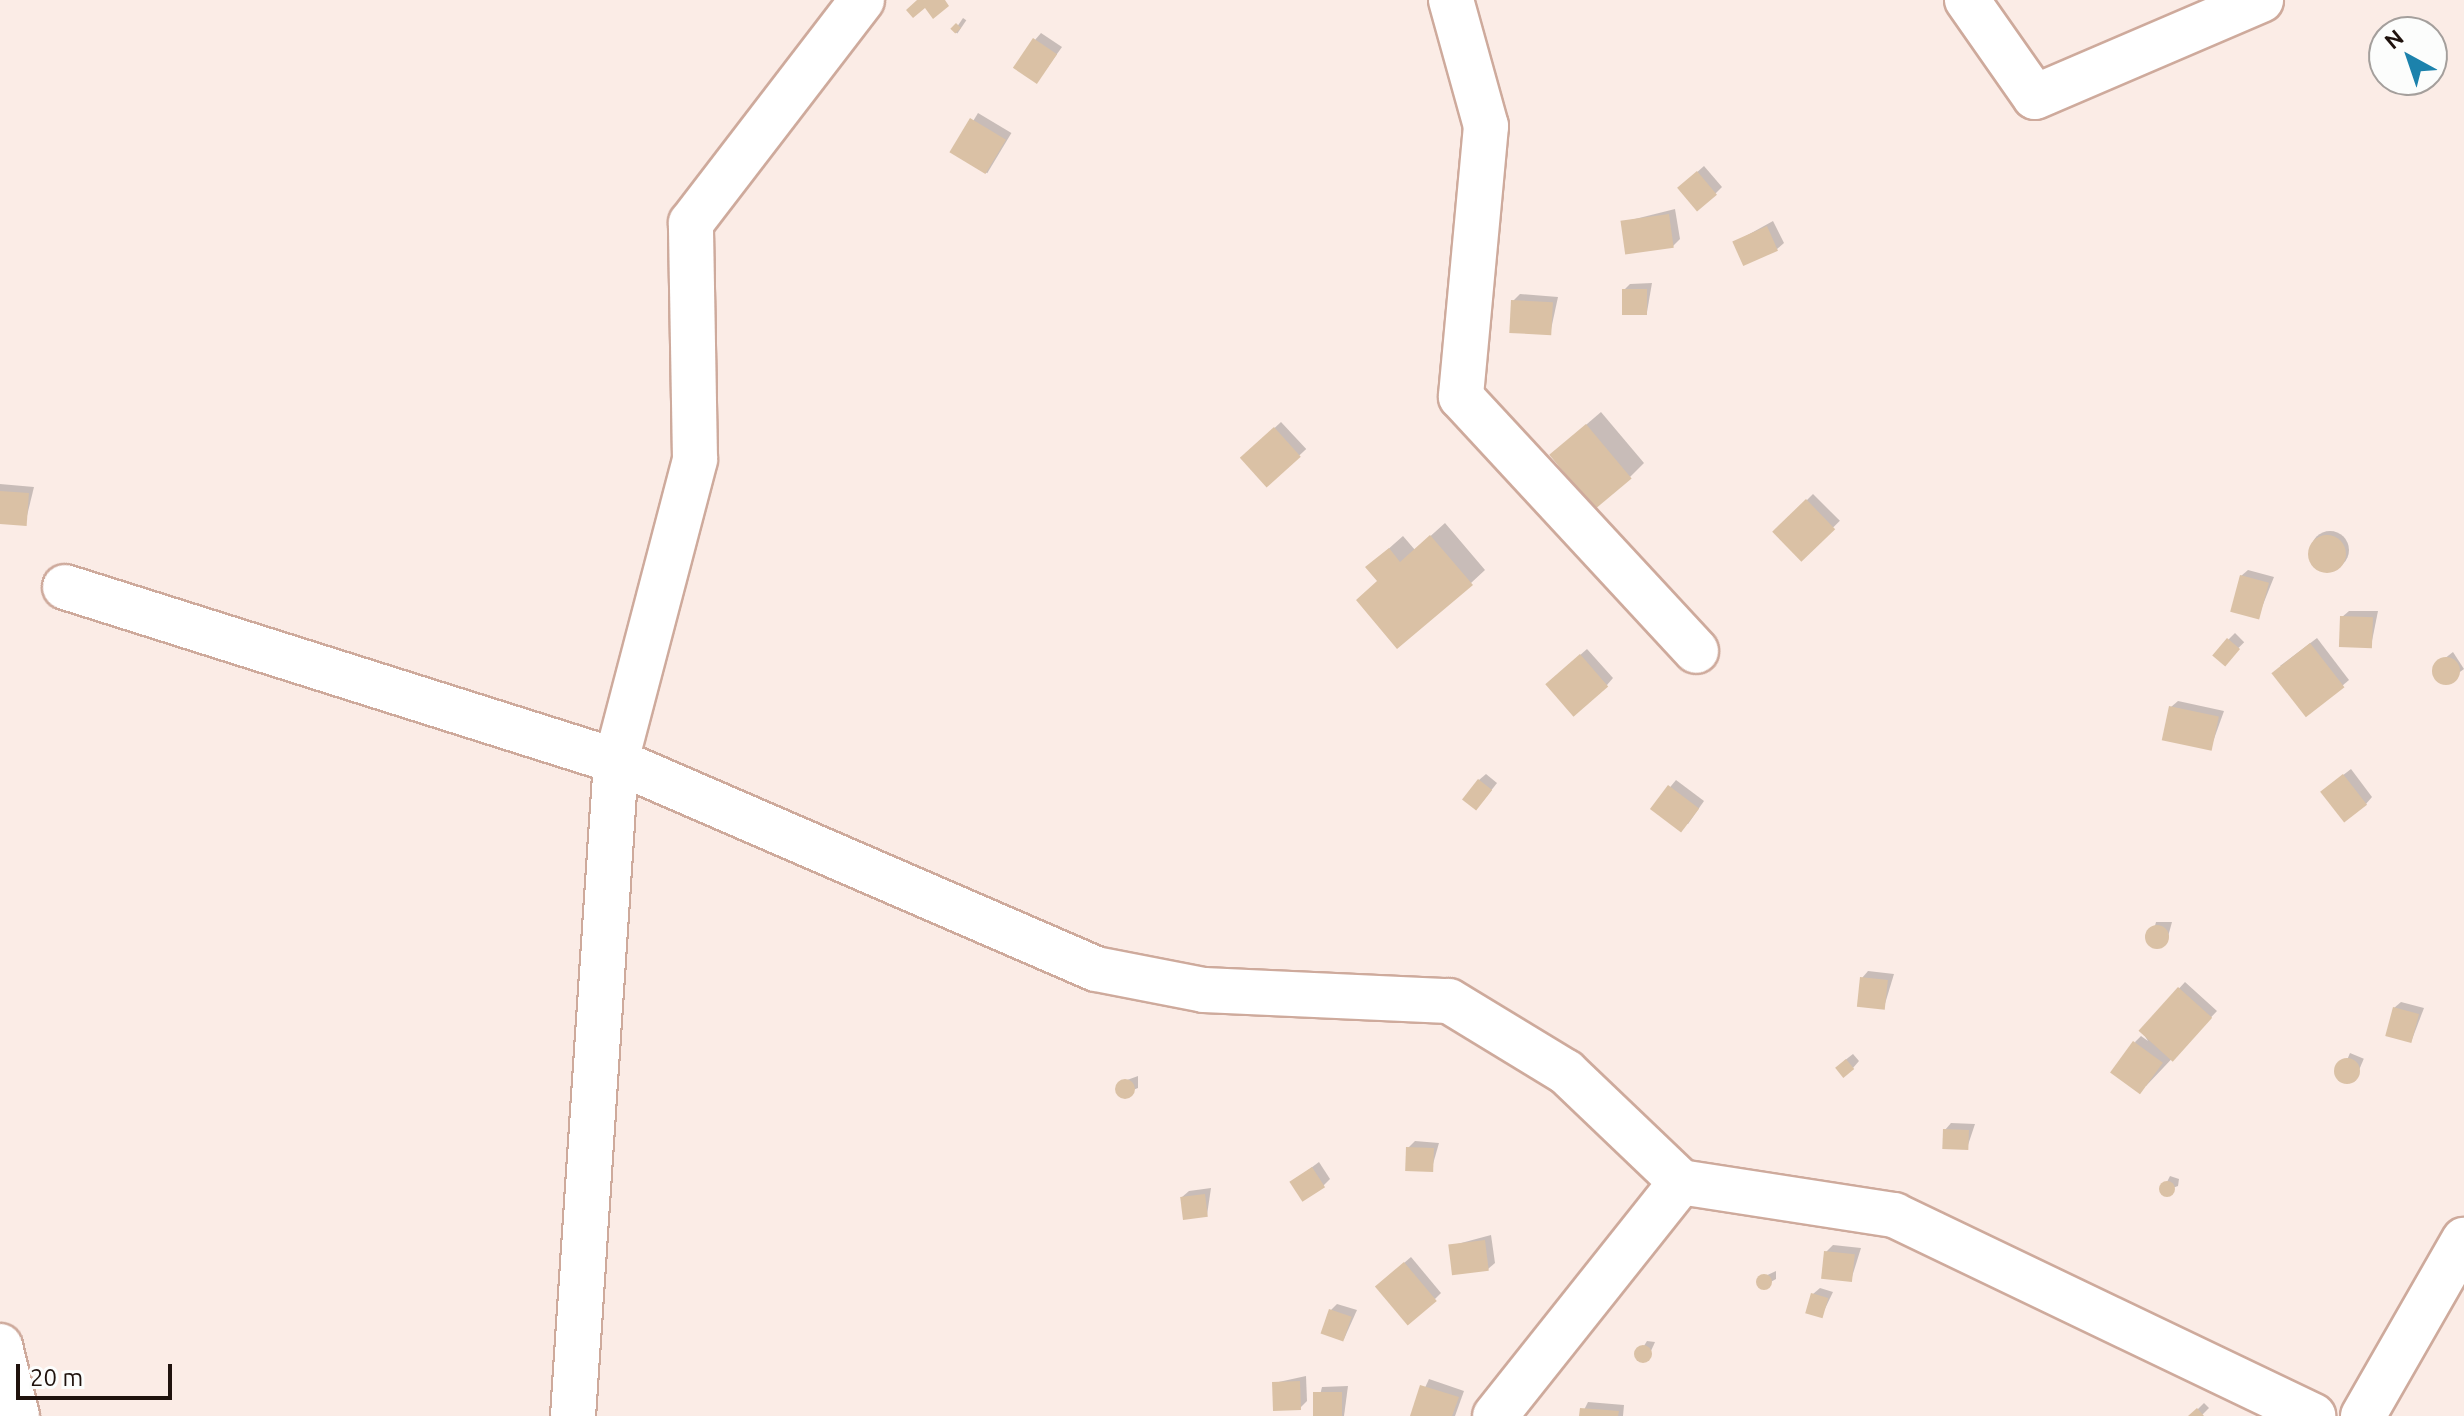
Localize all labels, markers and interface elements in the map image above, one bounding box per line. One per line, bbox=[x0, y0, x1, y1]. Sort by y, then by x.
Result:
north arrow bbox=[2368, 16, 2448, 96]
text: N bbox=[2379, 24, 2408, 54]
scale bar bbox=[20, 1348, 176, 1398]
text: 20 m bbox=[30, 1364, 83, 1391]

